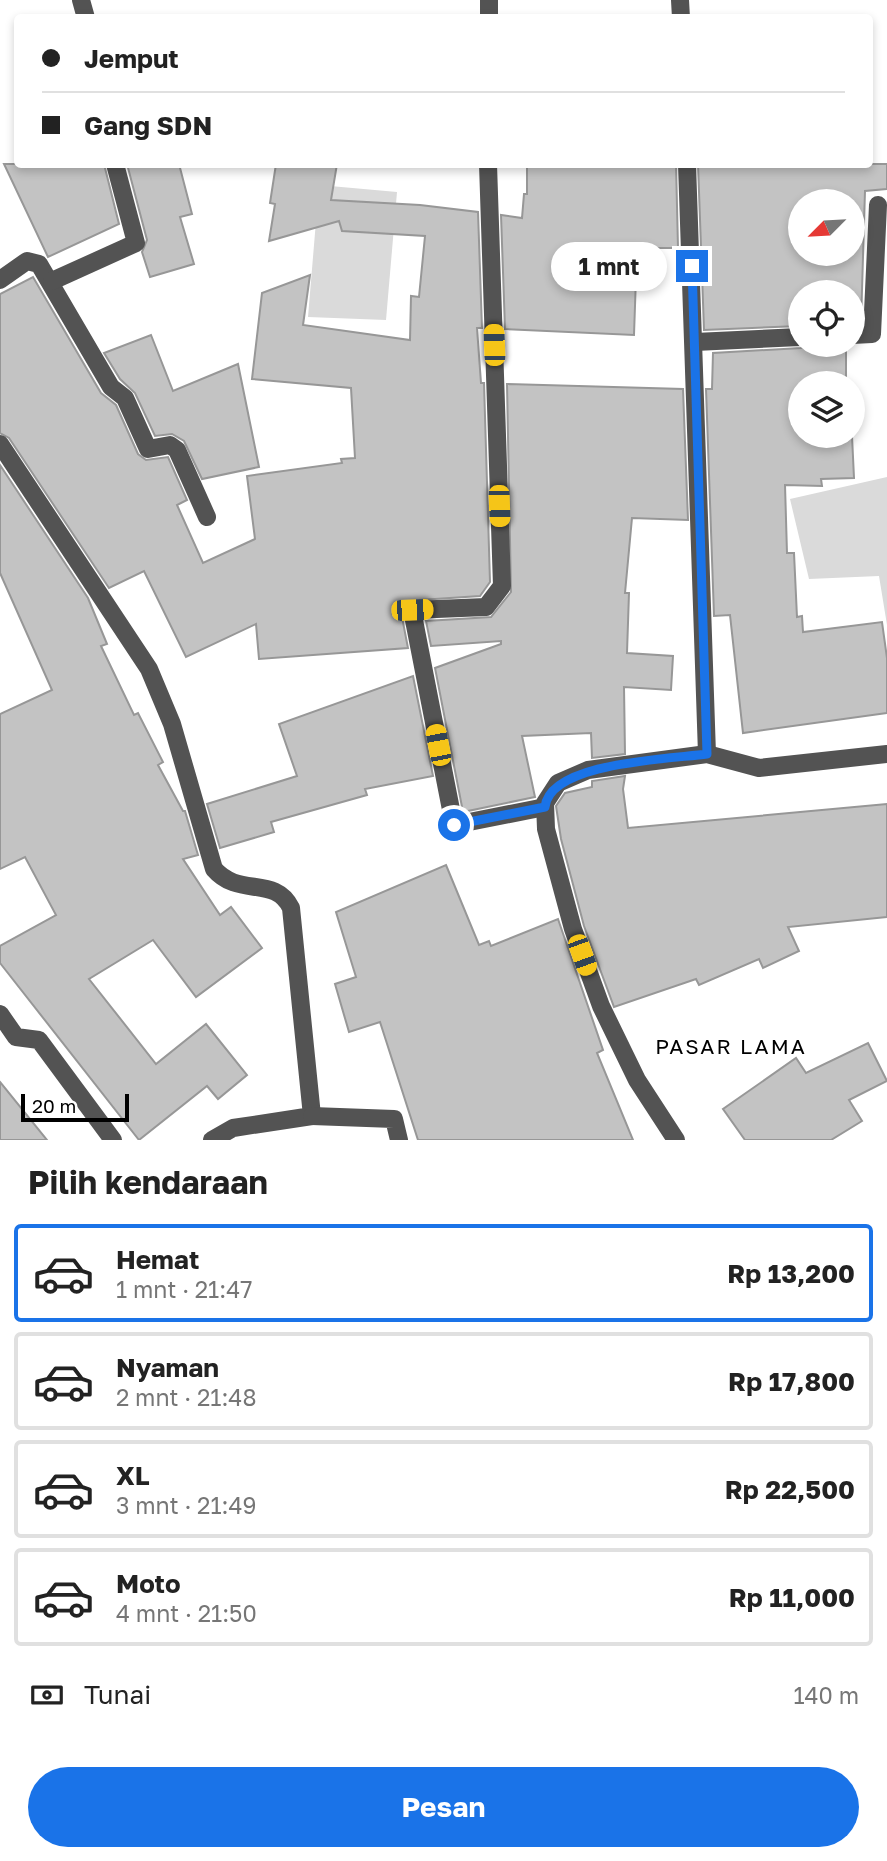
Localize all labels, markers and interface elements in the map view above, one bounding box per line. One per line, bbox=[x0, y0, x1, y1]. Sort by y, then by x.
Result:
text: Jemput bbox=[84, 43, 179, 74]
text: Gang SDN bbox=[84, 110, 212, 141]
north arrow bbox=[788, 189, 864, 266]
map controls bbox=[788, 189, 865, 448]
callout: 1 mnt bbox=[552, 242, 668, 290]
route end bbox=[676, 250, 708, 282]
text: 1 mnt bbox=[579, 252, 639, 280]
button: locate bbox=[788, 280, 865, 357]
car bbox=[483, 324, 506, 366]
button: layers bbox=[788, 371, 865, 448]
car bbox=[488, 485, 511, 527]
car bbox=[391, 599, 434, 621]
car bbox=[424, 722, 453, 768]
route start bbox=[438, 809, 470, 841]
car bbox=[565, 932, 600, 978]
district label: PASAR LAMA bbox=[655, 1033, 807, 1059]
scale bar bbox=[21, 1091, 130, 1123]
text: 20 m bbox=[32, 1094, 76, 1117]
text: Pilih kendaraan bbox=[28, 1163, 268, 1201]
icon: car bbox=[32, 1242, 95, 1305]
text: Hemat bbox=[116, 1244, 199, 1275]
text: Rp 13,200 bbox=[727, 1258, 855, 1289]
text: 1 mnt · 21:47 bbox=[116, 1275, 252, 1303]
icon: car bbox=[32, 1350, 95, 1413]
text: Nyaman bbox=[116, 1352, 219, 1383]
text: Rp 17,800 bbox=[728, 1366, 855, 1397]
text: 2 mnt · 21:48 bbox=[116, 1383, 256, 1411]
icon: car bbox=[32, 1458, 95, 1521]
text: XL bbox=[116, 1460, 150, 1491]
text: Rp 22,500 bbox=[725, 1474, 855, 1505]
text: 3 mnt · 21:49 bbox=[116, 1491, 256, 1519]
icon: car bbox=[32, 1566, 95, 1629]
text: Moto bbox=[116, 1568, 181, 1599]
text: Rp 11,000 bbox=[729, 1582, 855, 1613]
text: 4 mnt · 21:50 bbox=[116, 1599, 257, 1627]
icon: cash bbox=[28, 1676, 66, 1714]
text: Tunai bbox=[84, 1679, 151, 1710]
text: 140 m bbox=[793, 1681, 859, 1709]
button: Pesan bbox=[28, 1767, 859, 1847]

